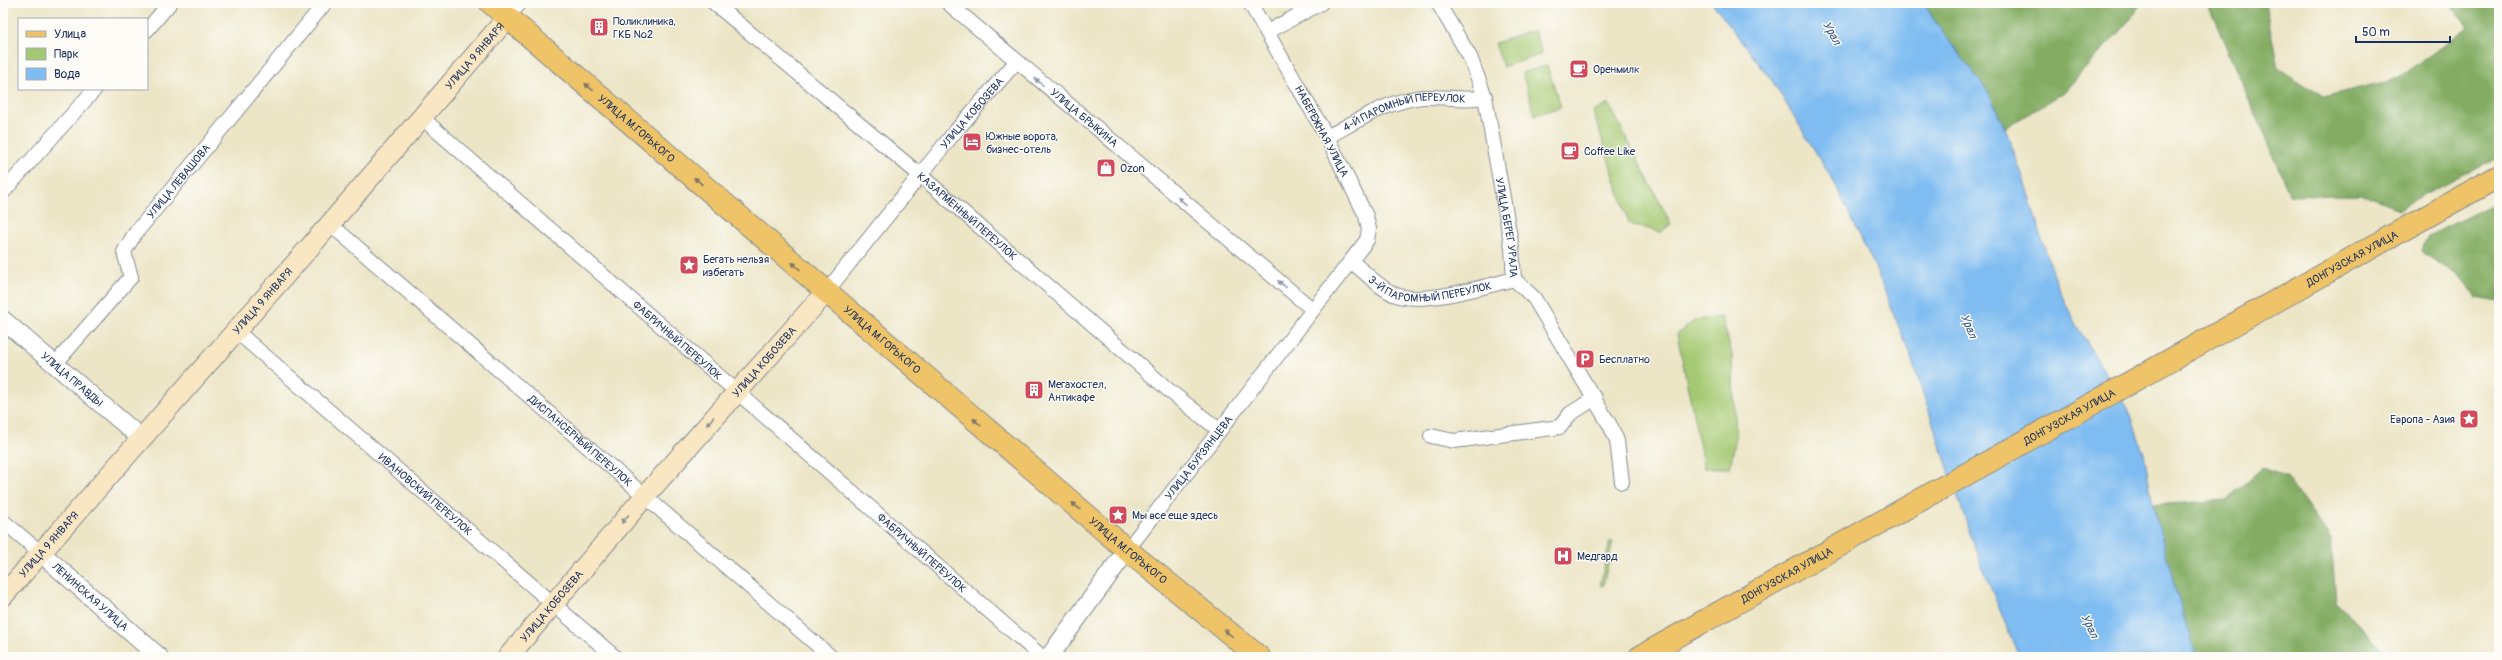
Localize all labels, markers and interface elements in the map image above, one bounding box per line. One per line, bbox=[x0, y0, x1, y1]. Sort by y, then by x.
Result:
place label: Поликлиника, ГКБ №2 bbox=[613, 15, 676, 41]
building icon: Поликлиника, ГКБ №2 bbox=[588, 16, 610, 38]
legend bbox=[18, 18, 148, 90]
scale bar bbox=[2356, 18, 2450, 44]
water label: Урал bbox=[1819, 19, 1845, 49]
street label: УЛИЦА 9 ЯНВАРЯ bbox=[443, 20, 507, 92]
text: 50 m bbox=[2362, 25, 2390, 40]
text: Улица bbox=[54, 27, 86, 42]
text: Парк bbox=[54, 47, 79, 62]
cafe icon: Оренмилк bbox=[1568, 58, 1590, 80]
place label: Оренмилк bbox=[1593, 63, 1640, 76]
text: Вода bbox=[54, 67, 80, 82]
street label: УЛИЦА КОБОЗЕВА bbox=[938, 75, 1006, 151]
one-way arrow bbox=[1034, 77, 1045, 86]
one-way arrow bbox=[584, 82, 594, 92]
street label: НАБЕРЕЖНАЯ УЛИЦА bbox=[1292, 83, 1351, 179]
street label: УЛИЦА БРЫКИНА bbox=[1048, 86, 1120, 150]
street label: 4-Й ПАРОМНЫЙ ПЕРЕУЛОК bbox=[1341, 91, 1466, 134]
street label: УЛИЦА М.ГОРЬКОГО bbox=[595, 92, 677, 165]
place label: Южные ворота, бизнес-отель bbox=[986, 130, 1058, 156]
hotel icon: Южные ворота, бизнес-отель bbox=[961, 131, 983, 153]
cafe icon: Coffee Like bbox=[1559, 140, 1581, 162]
street label: УЛИЦА ЛЕВАШОВА bbox=[144, 142, 213, 221]
place label: Coffee Like bbox=[1584, 145, 1636, 158]
shop icon: Ozon bbox=[1095, 157, 1117, 179]
place label: Ozon bbox=[1120, 162, 1145, 175]
street label: КАЗАРМЕННЫЙ ПЕРЕУЛОК bbox=[915, 170, 1019, 263]
one-way arrow bbox=[693, 176, 703, 186]
street label: УЛИЦА БЕРЕГ УРАЛА bbox=[1493, 176, 1520, 278]
one-way arrow bbox=[1177, 196, 1188, 205]
street label: ДОНГУЗСКАЯ УЛИЦА bbox=[2303, 228, 2400, 290]
place label: Бегать нельзя избегать bbox=[703, 253, 769, 279]
place icon: Бегать нельзя избегать bbox=[678, 254, 700, 276]
one-way arrow bbox=[792, 262, 801, 271]
street label: УЛИЦА 9 ЯНВАРЯ bbox=[230, 265, 295, 337]
street label: 3-Й ПАРОМНЫЙ ПЕРЕУЛОК bbox=[1366, 273, 1493, 305]
one-way arrow bbox=[1277, 280, 1287, 289]
street label: ФАБРИЧНЫЙ ПЕРЕУЛОК bbox=[630, 298, 724, 383]
street label: УЛИЦА М.ГОРЬКОГО bbox=[841, 303, 923, 377]
water label: Урал bbox=[1957, 312, 1981, 342]
street label: УЛИЦА КОБОЗЕВА bbox=[730, 324, 799, 400]
parking icon: Бесплатно bbox=[1574, 348, 1596, 370]
street label: УЛИЦА ПРАВДЫ bbox=[38, 350, 105, 410]
place label: Бесплатно bbox=[1599, 353, 1650, 366]
place label: Мегахостел, Антикафе bbox=[1048, 378, 1107, 404]
building icon: Мегахостел, Антикафе bbox=[1023, 379, 1045, 401]
street label: ДОНГУЗСКАЯ УЛИЦА bbox=[2021, 386, 2118, 448]
street label: ДИСПАНСЕРНЫЙ ПЕРЕУЛОК bbox=[525, 392, 635, 489]
place icon: Европа - Азия bbox=[2458, 408, 2480, 430]
street label: УЛИЦА БУРЗЯНЦЕВА bbox=[1162, 413, 1236, 502]
place label: Европа - Азия bbox=[2390, 413, 2455, 426]
one-way arrow bbox=[706, 417, 715, 426]
one-way arrow bbox=[972, 417, 983, 426]
street label: ИВАНОВСКИЙ ПЕРЕУЛОК bbox=[376, 451, 475, 538]
one-way arrow bbox=[1071, 502, 1081, 511]
place icon: Мы все еще здесь bbox=[1107, 504, 1129, 526]
street label: УЛИЦА 9 ЯНВАРЯ bbox=[16, 509, 81, 580]
place label: Мы все еще здесь bbox=[1132, 509, 1218, 522]
street label: ФАБРИЧНЫЙ ПЕРЕУЛОК bbox=[875, 511, 969, 595]
one-way arrow bbox=[620, 514, 629, 525]
street label: УЛИЦА М.ГОРЬКОГО bbox=[1086, 514, 1170, 587]
hospital icon: Медгард bbox=[1552, 545, 1574, 567]
street label: ДОНГУЗСКАЯ УЛИЦА bbox=[1738, 545, 1835, 607]
place label: Медгард bbox=[1577, 550, 1618, 563]
street label: ЛЕНИНСКАЯ УЛИЦА bbox=[49, 560, 131, 634]
street label: УЛИЦА КОБОЗЕВА bbox=[518, 568, 586, 645]
water label: Урал bbox=[2078, 612, 2102, 642]
one-way arrow bbox=[1223, 629, 1234, 638]

